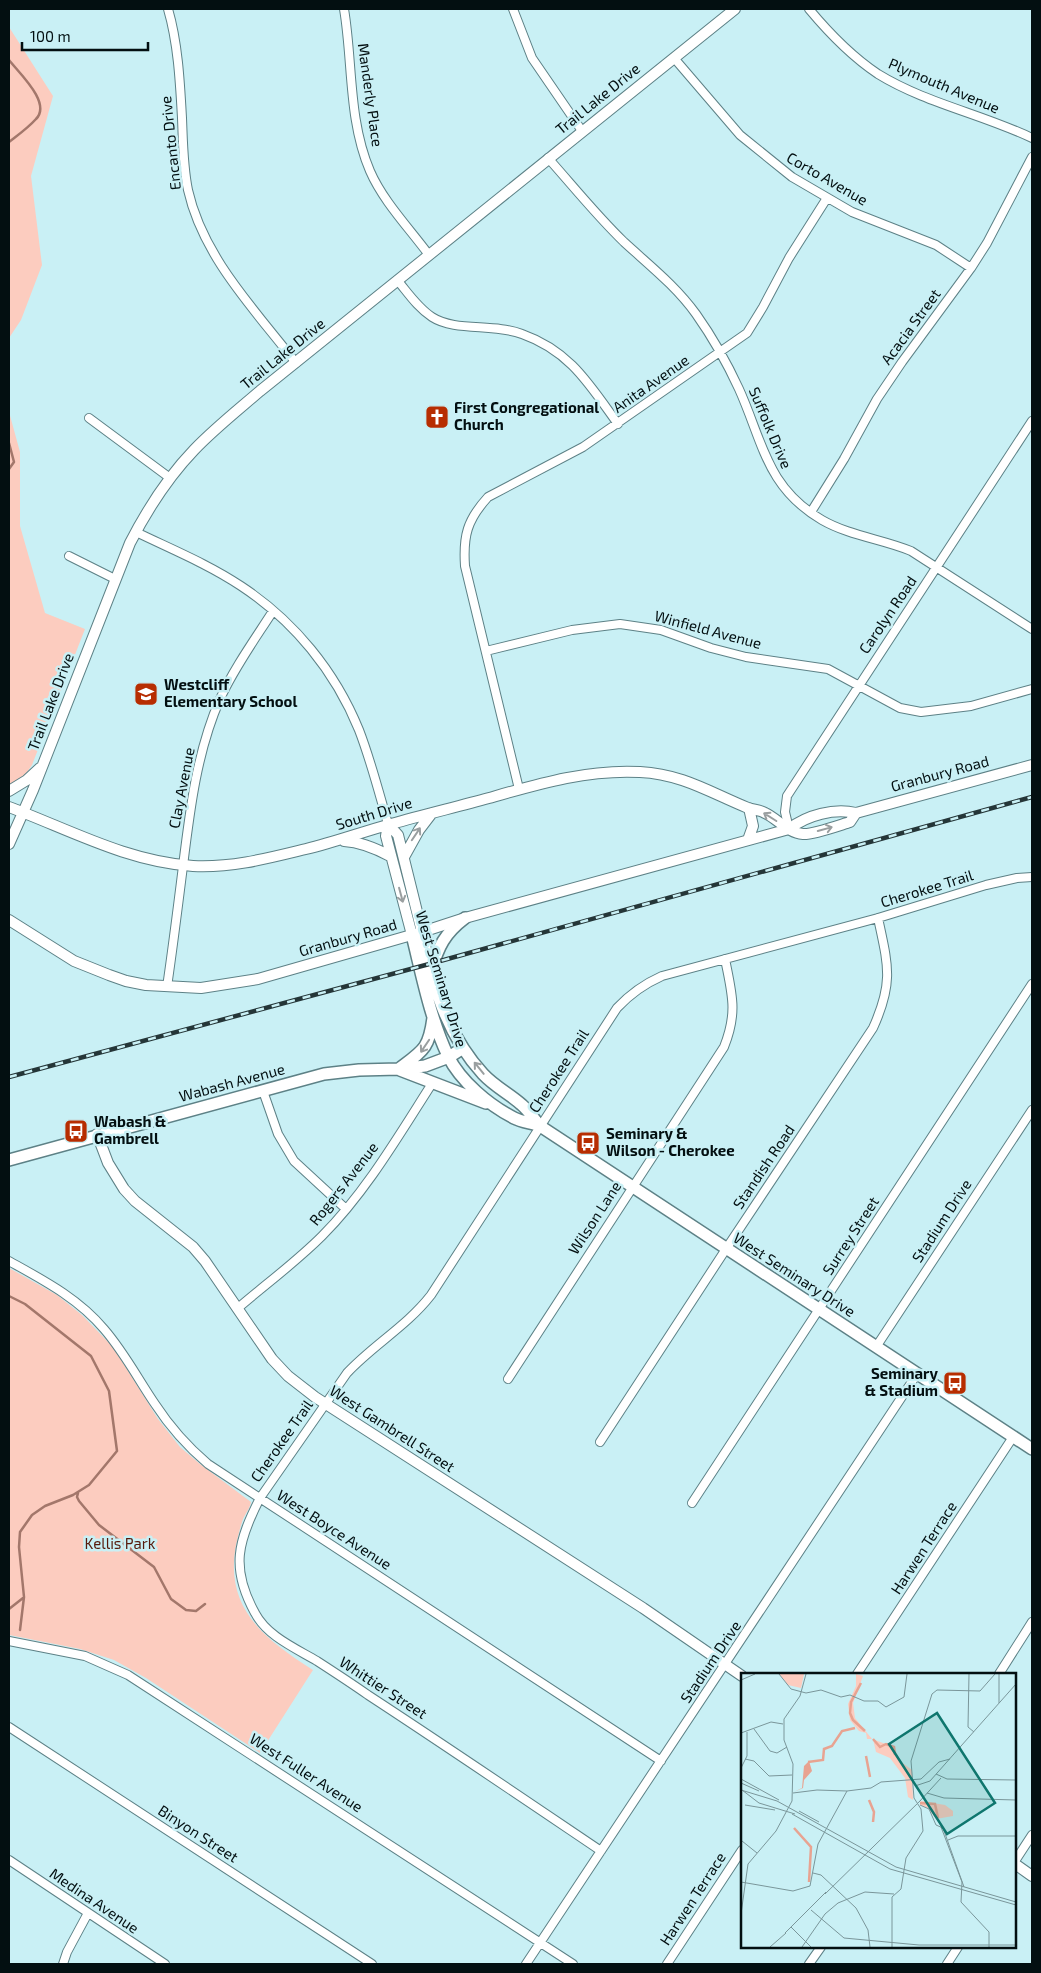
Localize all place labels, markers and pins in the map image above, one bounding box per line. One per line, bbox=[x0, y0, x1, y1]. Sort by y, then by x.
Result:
place label: First Congregational Church bbox=[454, 398, 599, 433]
church icon: First Congregational Church bbox=[424, 404, 450, 430]
place label: Westcliff Elementary School bbox=[164, 675, 297, 711]
school or university icon: Westcliff Elementary School bbox=[133, 681, 159, 707]
place label: Wabash & Gambrell bbox=[94, 1112, 167, 1147]
bus stop icon: Wabash & Gambrell bbox=[63, 1118, 89, 1144]
place label: Seminary & Wilson - Cherokee bbox=[606, 1124, 735, 1159]
bus stop icon: Seminary & Wilson - Cherokee bbox=[575, 1130, 601, 1156]
place label: Seminary & Stadium bbox=[865, 1364, 938, 1399]
bus stop icon: Seminary & Stadium bbox=[942, 1370, 968, 1396]

